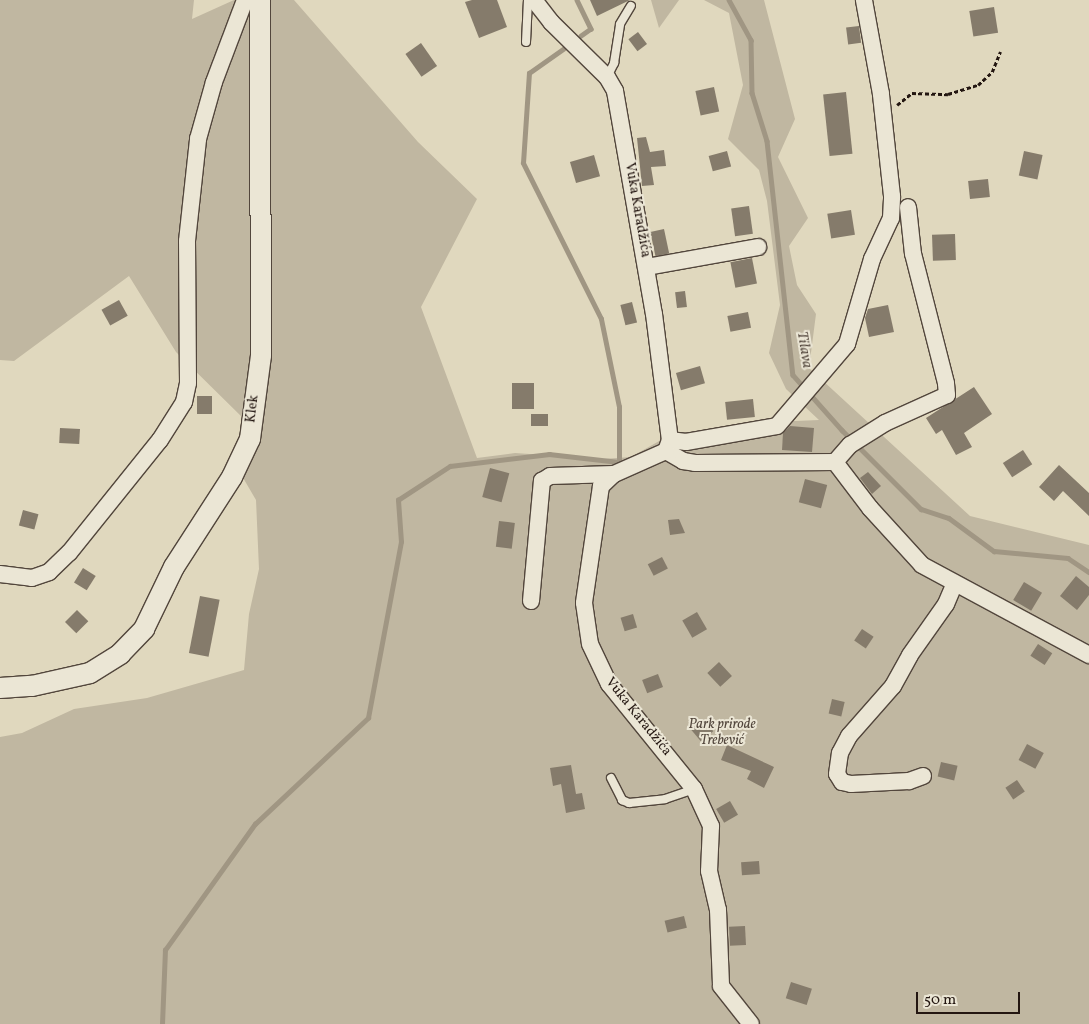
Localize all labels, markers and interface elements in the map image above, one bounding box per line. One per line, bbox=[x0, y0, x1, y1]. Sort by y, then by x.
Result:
street label: Vuka Karadžića bbox=[620, 161, 654, 259]
water label: Tilava bbox=[792, 330, 816, 370]
street label: Klek bbox=[243, 394, 263, 424]
street label: Vuka Karadžića bbox=[601, 674, 675, 760]
park label: Park prirode Trebević bbox=[688, 717, 756, 750]
scale bar bbox=[919, 982, 1023, 1014]
text: 50 m bbox=[924, 990, 956, 1011]

